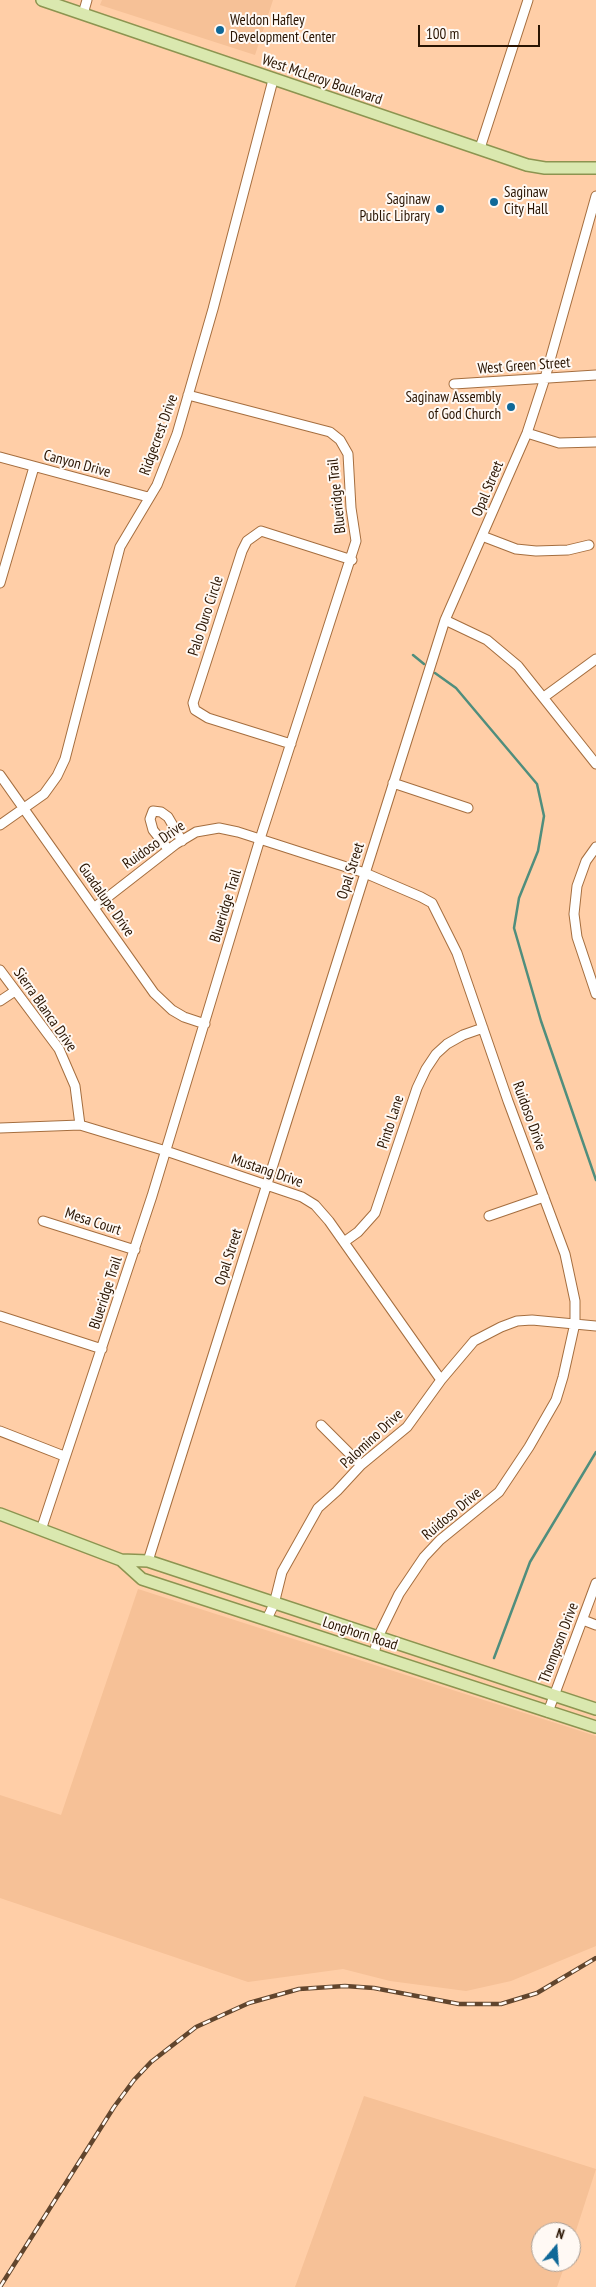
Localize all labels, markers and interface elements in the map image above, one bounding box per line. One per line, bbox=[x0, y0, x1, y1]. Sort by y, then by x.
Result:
place label: Weldon Hafley Development Center bbox=[230, 12, 336, 47]
scale bar bbox=[421, 15, 544, 47]
marker: Weldon Hafley Development Center bbox=[214, 24, 226, 36]
text: 100 m bbox=[426, 24, 459, 43]
street label: West McLeroy Boulevard bbox=[260, 51, 384, 109]
place label: Saginaw City Hall bbox=[504, 184, 548, 219]
place label: Saginaw Public Library bbox=[360, 191, 430, 226]
marker: Saginaw City Hall bbox=[488, 196, 500, 208]
marker: Saginaw Public Library bbox=[434, 203, 446, 215]
street label: West Green Street bbox=[477, 354, 571, 378]
place label: Saginaw Assembly of God Church bbox=[405, 389, 501, 424]
street label: Ridgecrest Drive bbox=[136, 392, 182, 478]
marker: Saginaw Assembly of God Church bbox=[505, 401, 517, 413]
street label: Canyon Drive bbox=[42, 446, 112, 482]
street label: Blueridge Trail bbox=[324, 458, 350, 534]
street label: Opal Street bbox=[468, 459, 508, 519]
street label: Palo Duro Circle bbox=[185, 574, 227, 658]
street label: Ruidoso Drive bbox=[119, 817, 189, 873]
street label: Opal Street bbox=[333, 840, 369, 902]
street label: Guadalupe Drive bbox=[74, 860, 138, 940]
street label: Blueridge Trail bbox=[206, 867, 246, 945]
street label: Sierra Blanca Drive bbox=[9, 965, 81, 1055]
street label: Ruidoso Drive bbox=[508, 1079, 550, 1153]
street label: Pinto Lane bbox=[374, 1093, 408, 1151]
street label: Mustang Drive bbox=[229, 1150, 305, 1192]
street label: Mesa Court bbox=[63, 1204, 123, 1240]
street label: Opal Street bbox=[211, 1226, 247, 1288]
street label: Blueridge Trail bbox=[86, 1254, 126, 1332]
street label: Palomino Drive bbox=[337, 1406, 407, 1472]
street label: Ruidoso Drive bbox=[419, 1484, 485, 1544]
street label: Thompson Drive bbox=[535, 1600, 583, 1686]
street label: Longhorn Road bbox=[320, 1613, 400, 1655]
north arrow bbox=[531, 2222, 581, 2272]
text: N bbox=[554, 2224, 567, 2243]

